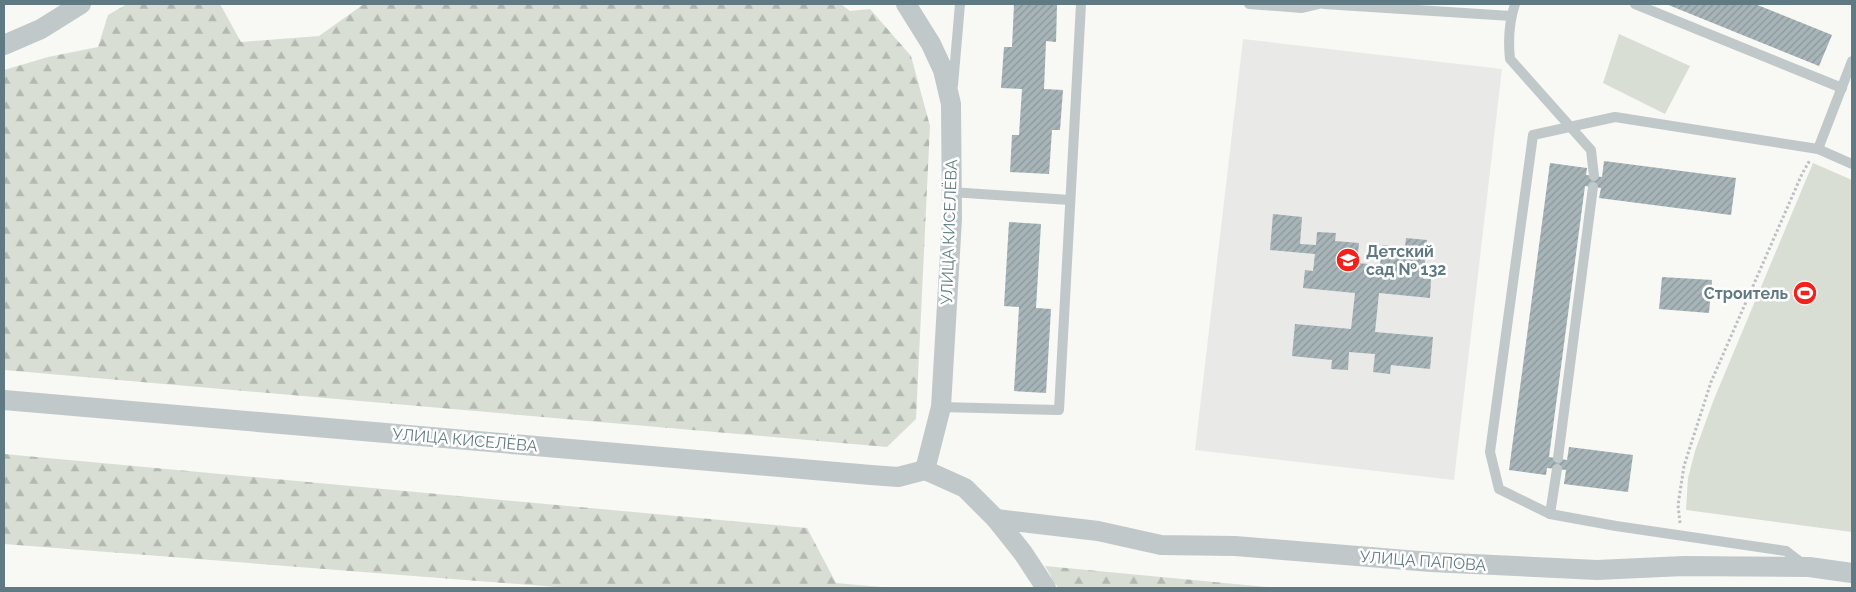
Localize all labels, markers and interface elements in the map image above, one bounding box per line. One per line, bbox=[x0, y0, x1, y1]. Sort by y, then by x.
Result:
street label: УЛИЦА КИСЕЛЁВА bbox=[936, 159, 961, 305]
place label: Детский сад № 132 bbox=[1366, 242, 1446, 279]
school or university icon: Детский сад № 132 bbox=[1335, 247, 1361, 273]
sports icon: Строитель bbox=[1792, 280, 1818, 306]
place label: Строитель bbox=[1704, 284, 1788, 303]
street label: УЛИЦА КИСЕЛЁВА bbox=[392, 423, 539, 456]
street label: УЛИЦА ПАПОВА bbox=[1359, 547, 1487, 575]

